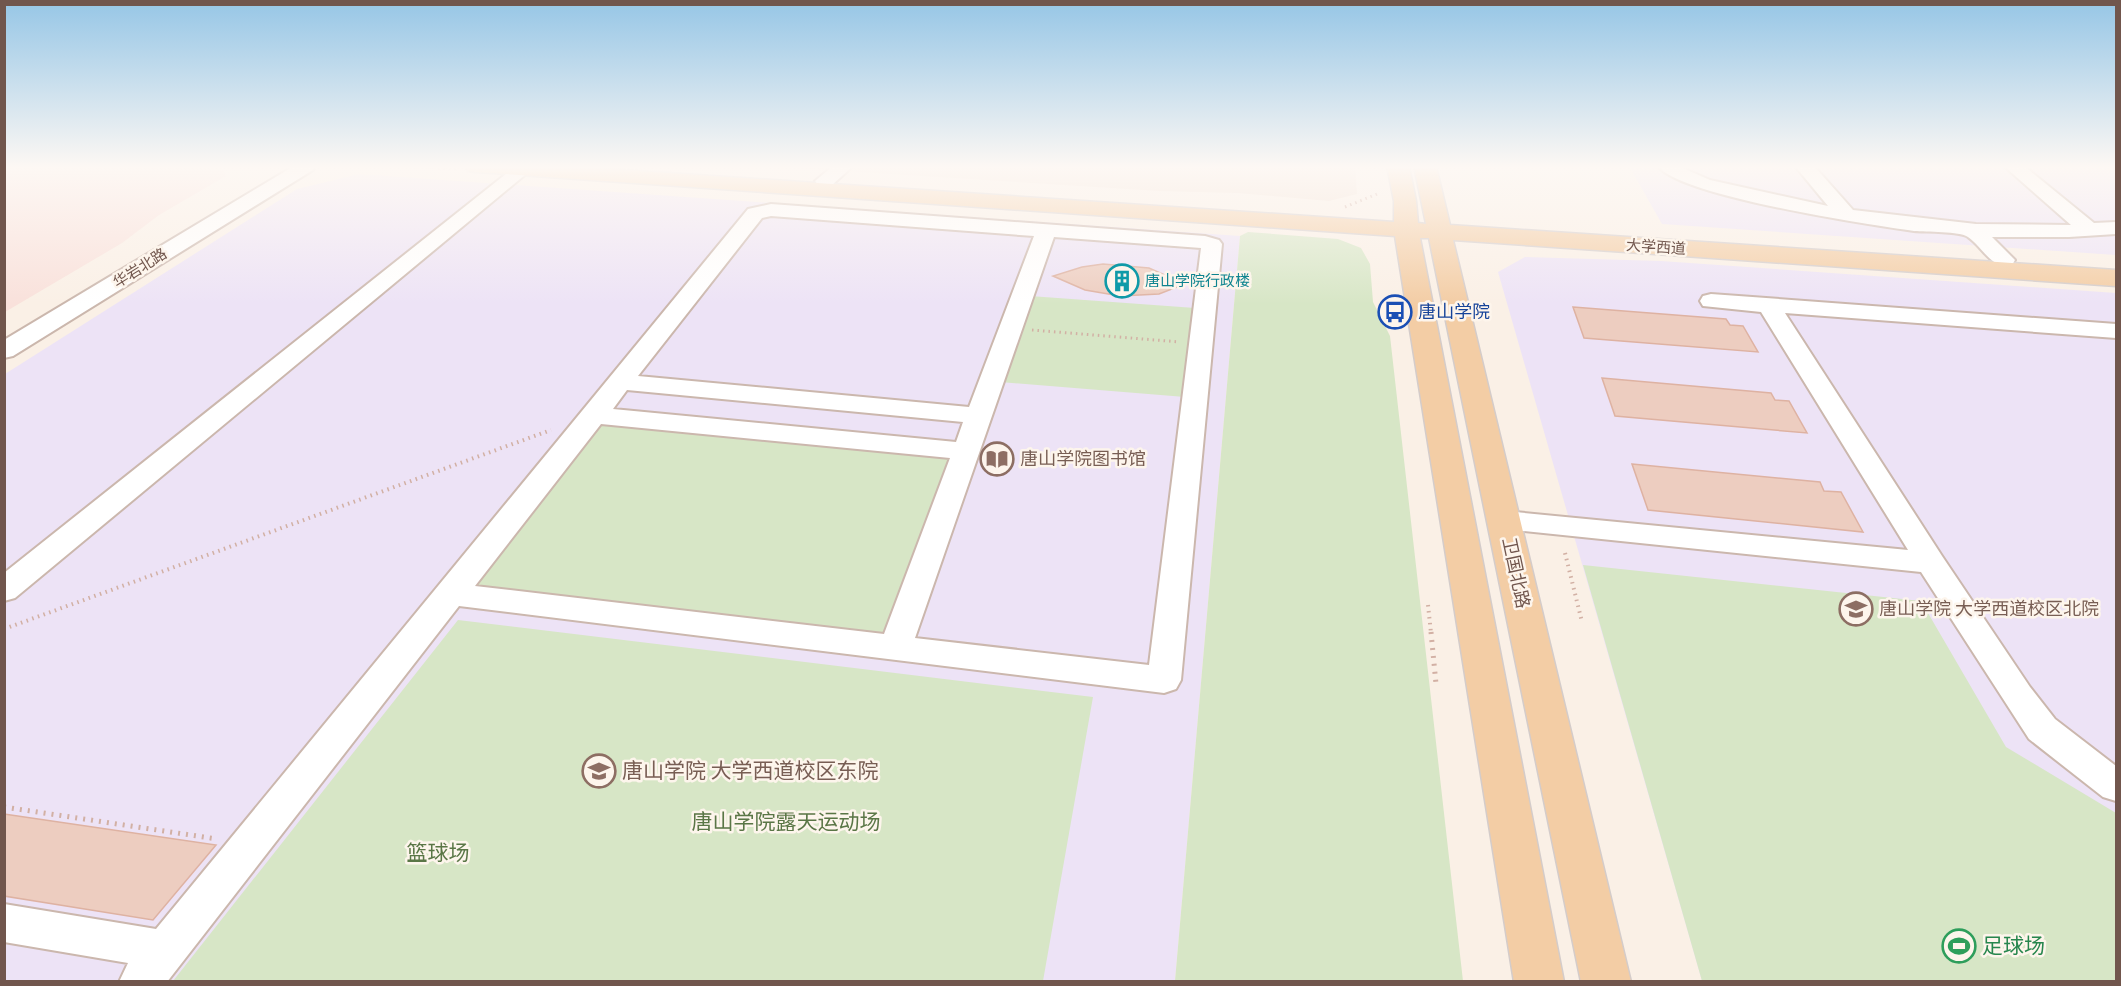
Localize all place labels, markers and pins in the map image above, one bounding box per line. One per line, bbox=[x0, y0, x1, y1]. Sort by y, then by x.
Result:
building icon: 唐山学院行政楼 bbox=[1104, 263, 1140, 299]
place label: 唐山学院行政楼 bbox=[1145, 269, 1250, 292]
bus stop icon: 唐山学院 bbox=[1377, 294, 1413, 330]
place label: 唐山学院 bbox=[1418, 298, 1490, 325]
library icon: 唐山学院图书馆 bbox=[979, 441, 1015, 477]
place label: 唐山学院图书馆 bbox=[1020, 445, 1146, 472]
school or university icon: 唐山学院 大学西道校区北院 bbox=[1838, 591, 1874, 627]
place label: 唐山学院 大学西道校区北院 bbox=[1879, 595, 2099, 622]
school or university icon: 唐山学院 大学西道校区东院 bbox=[581, 753, 617, 789]
place label: 唐山学院 大学西道校区东院 bbox=[622, 754, 879, 786]
sports icon: 足球场 bbox=[1941, 928, 1977, 964]
place label: 足球场 bbox=[1982, 929, 2045, 961]

